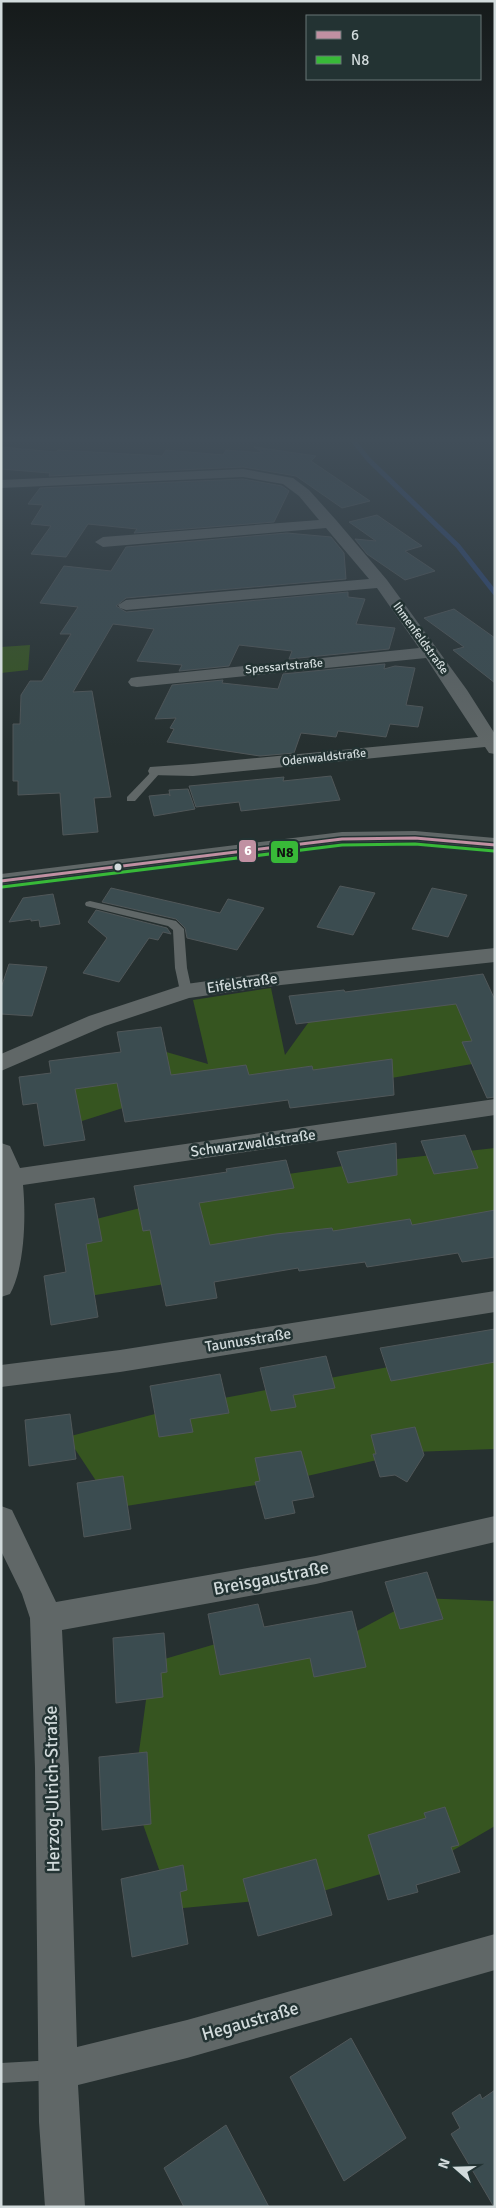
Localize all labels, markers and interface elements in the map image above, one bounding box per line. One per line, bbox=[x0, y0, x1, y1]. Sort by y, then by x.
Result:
legend bbox=[306, 15, 481, 80]
text: 6 bbox=[351, 26, 359, 44]
text: N8 bbox=[351, 51, 369, 69]
street label: Ihmenfeldstraße bbox=[389, 599, 452, 677]
street label: Spessartstraße bbox=[245, 656, 323, 677]
street label: Odenwaldstraße bbox=[281, 746, 367, 769]
line badge: 6 bbox=[238, 839, 257, 863]
line badge: N8 bbox=[270, 840, 299, 864]
text: 6 bbox=[244, 842, 252, 859]
text: N8 bbox=[276, 844, 294, 861]
unlabelled marker bbox=[113, 862, 123, 872]
street label: Eifelstraße bbox=[206, 969, 278, 997]
street label: Schwarzwaldstraße bbox=[189, 1125, 317, 1161]
street label: Taunusstraße bbox=[204, 1324, 292, 1356]
street label: Breisgaustraße bbox=[211, 1556, 331, 1600]
street label: Herzog-Ulrich-Straße bbox=[40, 1705, 64, 1873]
street label: Hegaustraße bbox=[199, 1997, 301, 2045]
north arrow bbox=[431, 2143, 481, 2193]
text: N bbox=[435, 2156, 454, 2171]

